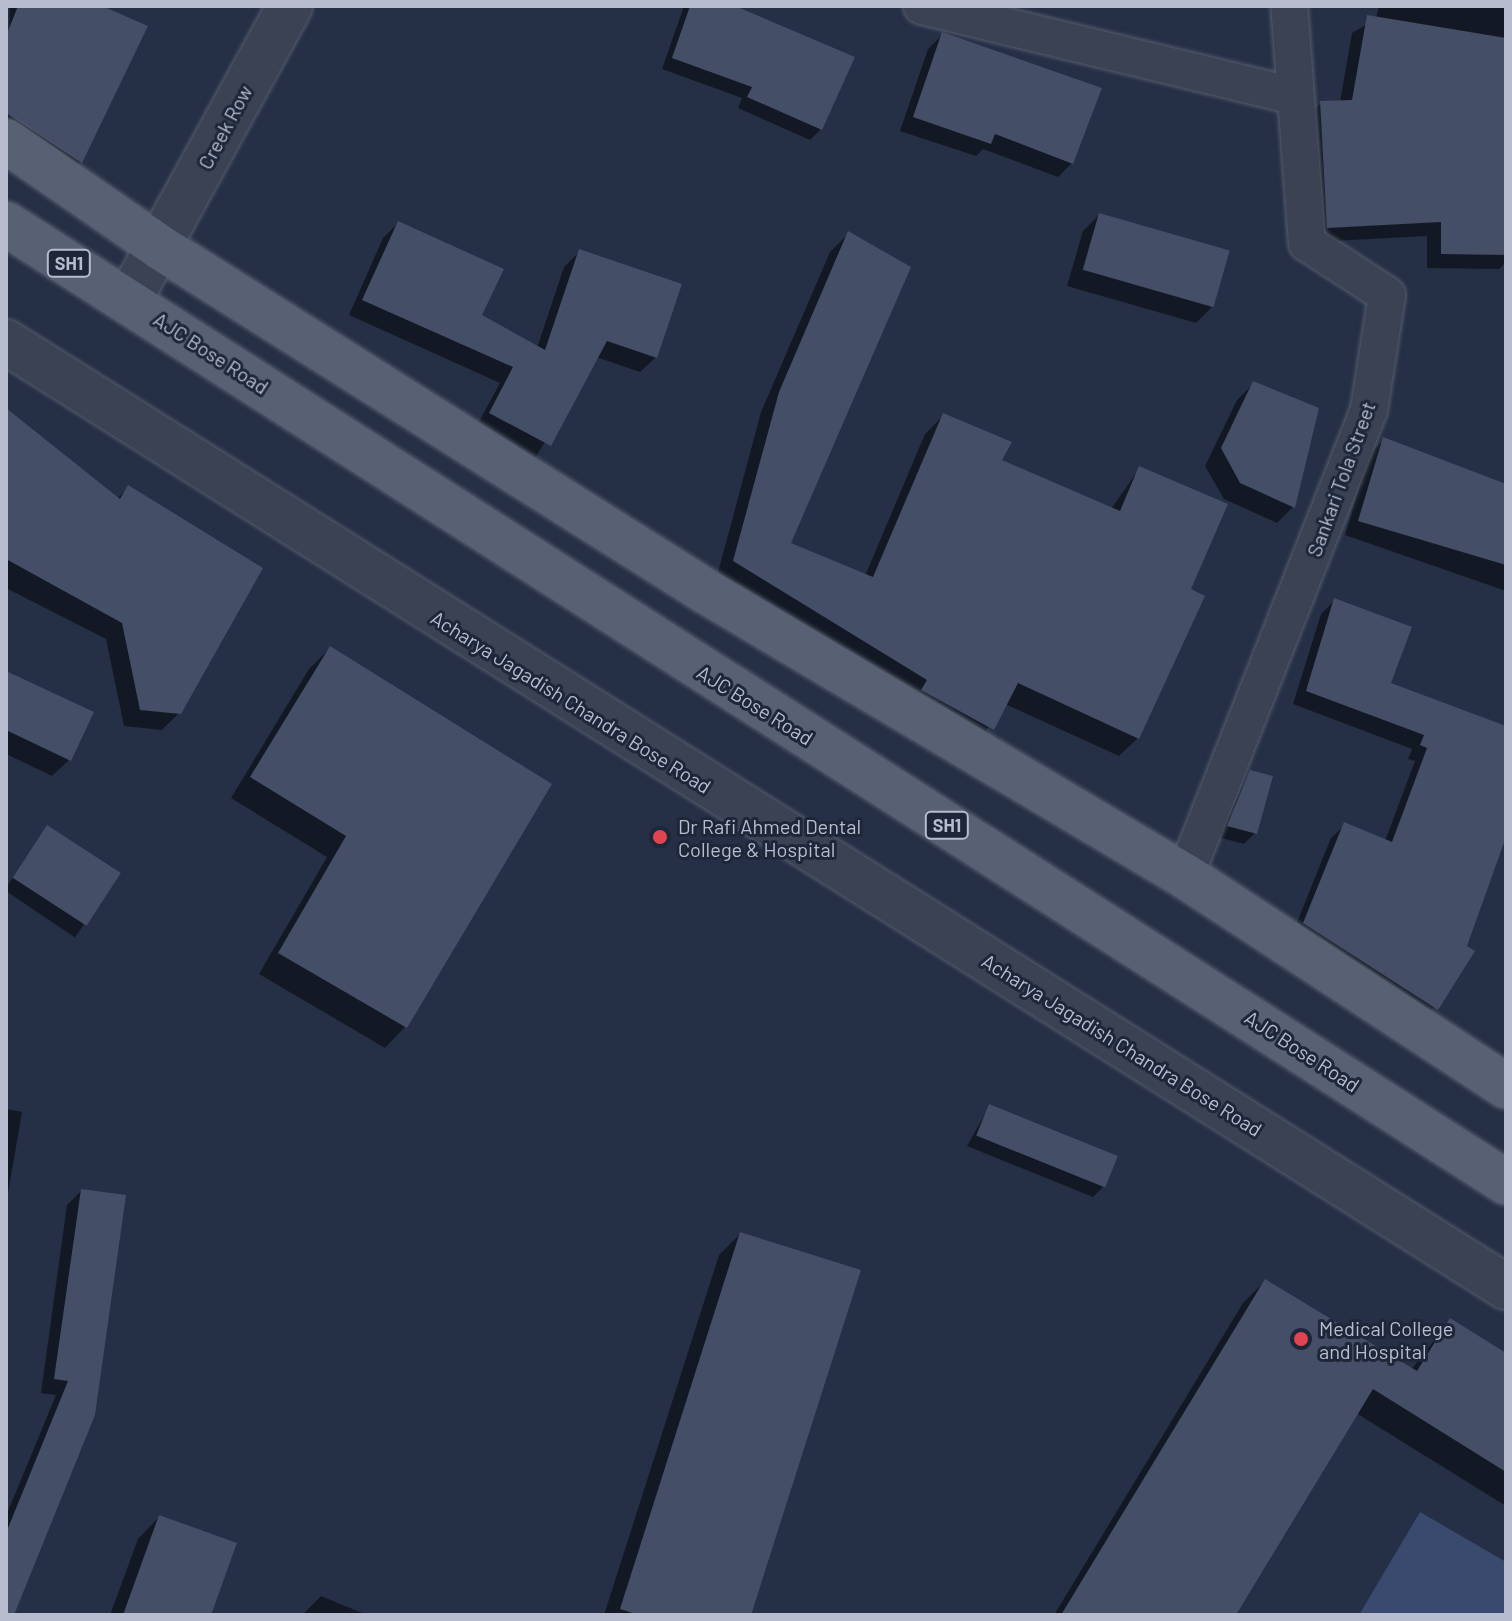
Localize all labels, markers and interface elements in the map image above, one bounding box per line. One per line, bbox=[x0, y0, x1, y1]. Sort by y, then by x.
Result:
street label: Creek Row bbox=[193, 81, 257, 173]
road number: SH1 bbox=[45, 249, 93, 277]
street label: AJC Bose Road bbox=[149, 307, 273, 399]
street label: Sankari Tola Street bbox=[1302, 398, 1380, 560]
street label: Acharya Jagadish Chandra Bose Road bbox=[427, 606, 715, 798]
street label: AJC Bose Road bbox=[693, 660, 817, 750]
road number: SH1 bbox=[923, 811, 971, 839]
place label: Dr Rafi Ahmed Dental College & Hospital bbox=[678, 814, 861, 861]
marker: Dr Rafi Ahmed Dental College & Hospital bbox=[649, 826, 671, 848]
street label: Acharya Jagadish Chandra Bose Road bbox=[978, 949, 1266, 1141]
street label: AJC Bose Road bbox=[1240, 1005, 1364, 1097]
place label: Medical College and Hospital bbox=[1319, 1316, 1453, 1363]
marker: Medical College and Hospital bbox=[1290, 1328, 1312, 1350]

